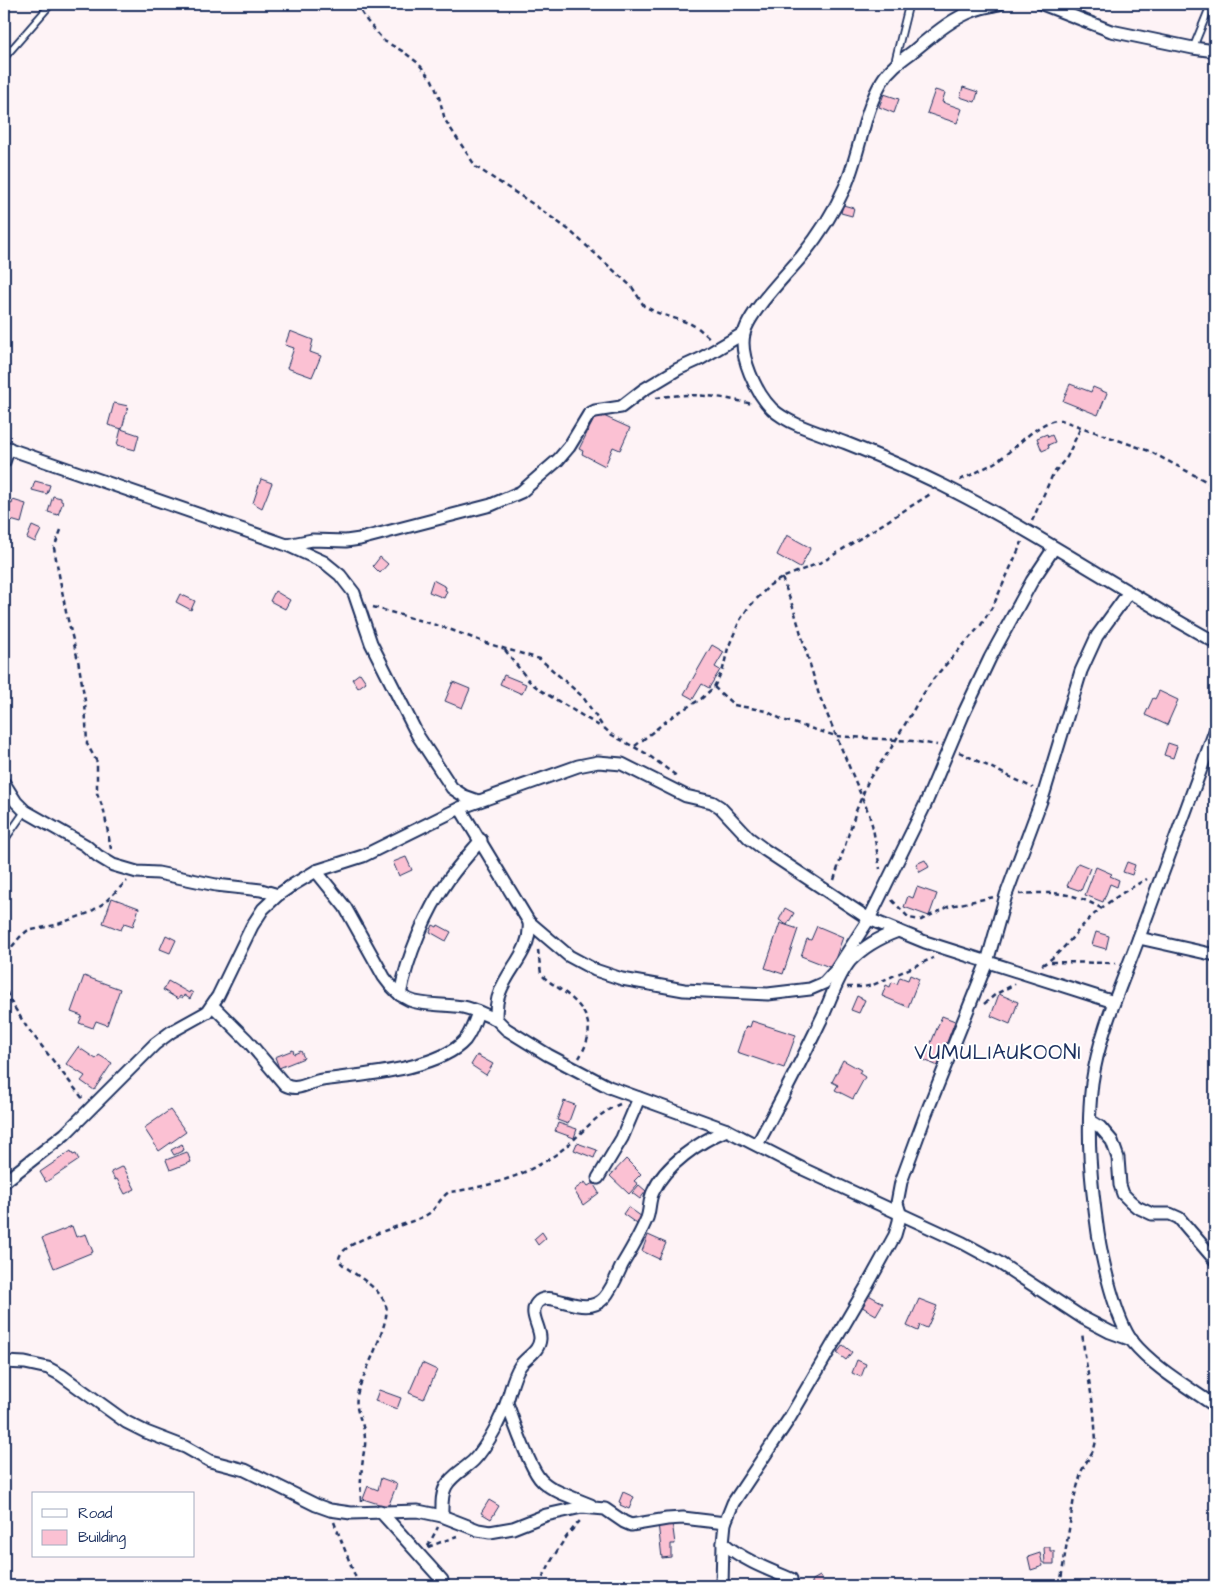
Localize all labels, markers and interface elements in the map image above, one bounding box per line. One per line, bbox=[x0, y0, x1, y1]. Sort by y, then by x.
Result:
district label: VUMULIAUKOONI bbox=[914, 1038, 1082, 1067]
legend bbox=[32, 1492, 195, 1558]
text: Road bbox=[78, 1503, 113, 1524]
text: Building bbox=[78, 1527, 126, 1549]

